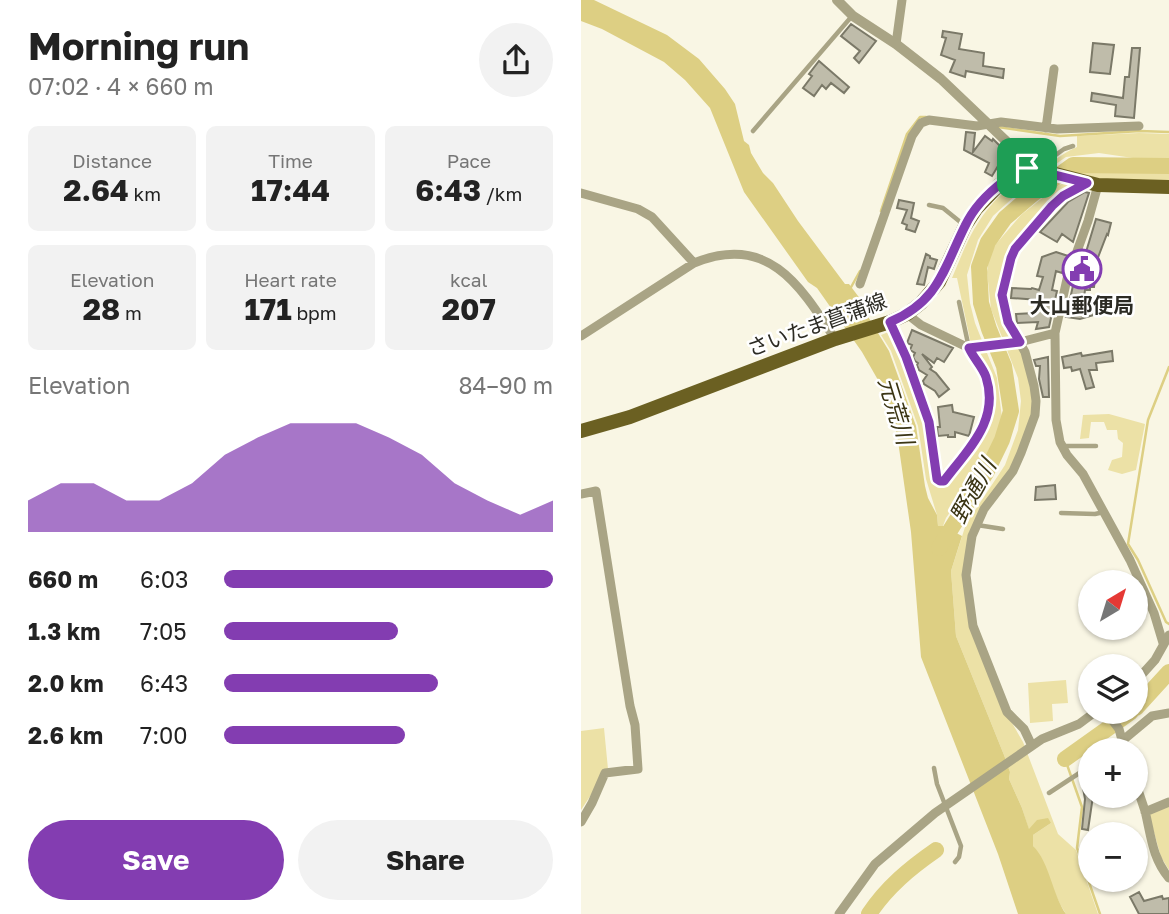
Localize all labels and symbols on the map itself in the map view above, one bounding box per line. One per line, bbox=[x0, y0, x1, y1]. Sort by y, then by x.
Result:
pin bbox=[997, 138, 1057, 198]
public building icon: 大山郵便局 bbox=[1061, 248, 1103, 290]
street label: さいたま菖蒲線 bbox=[743, 287, 890, 361]
place label: 大山郵便局 bbox=[1030, 292, 1135, 318]
water label: 元荒川 bbox=[873, 374, 921, 451]
water label: 野通川 bbox=[943, 451, 1003, 527]
north arrow bbox=[1078, 570, 1148, 640]

